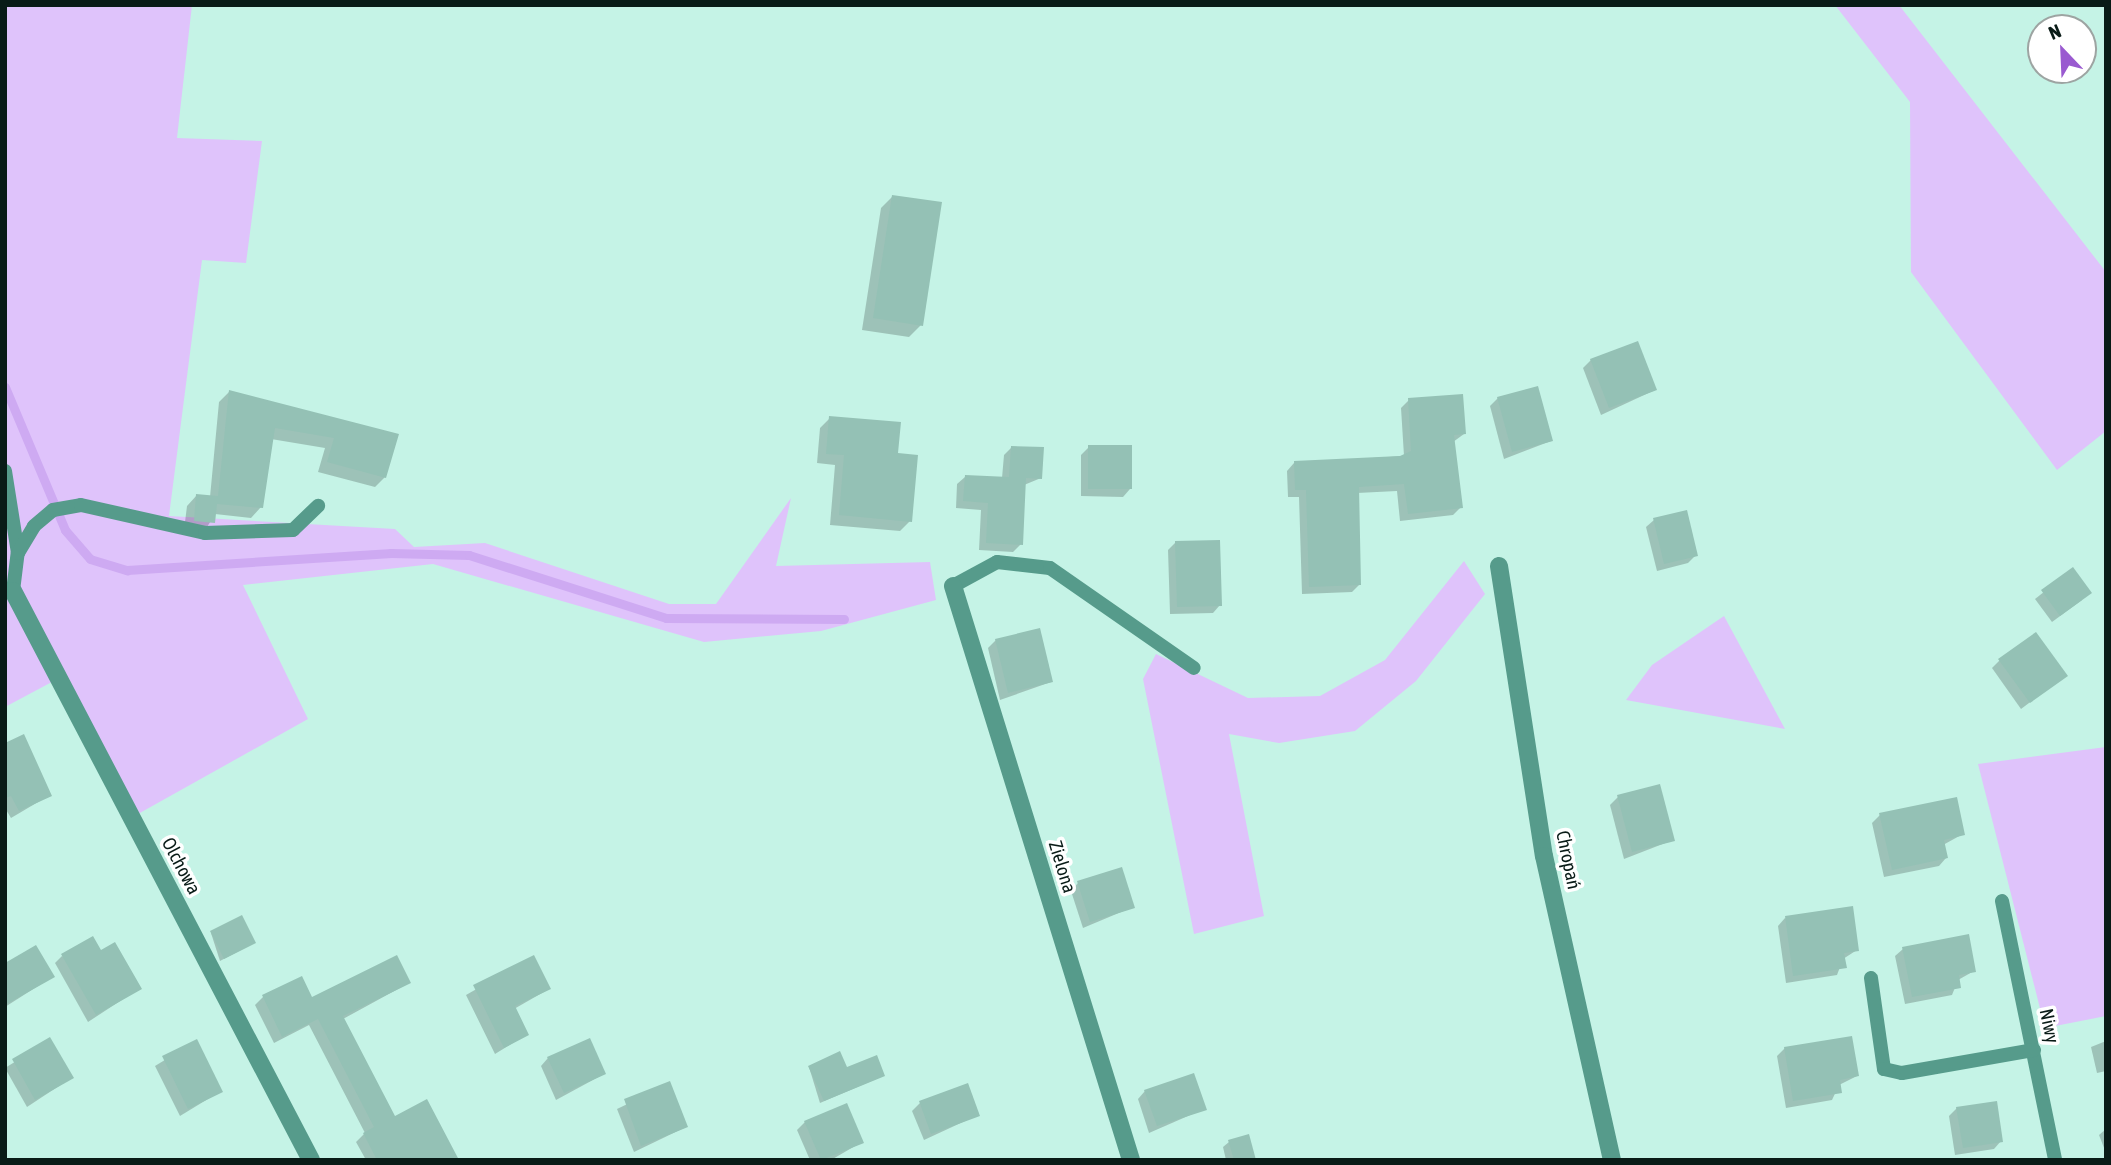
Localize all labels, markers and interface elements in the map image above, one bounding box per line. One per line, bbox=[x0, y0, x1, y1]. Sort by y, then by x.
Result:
north arrow bbox=[2027, 14, 2097, 84]
text: N bbox=[2045, 19, 2064, 44]
street label: Chropań bbox=[1551, 829, 1585, 891]
street label: Olchowa bbox=[157, 834, 205, 898]
street label: Zielona bbox=[1043, 838, 1081, 896]
street label: Niwy bbox=[2034, 1007, 2064, 1045]

